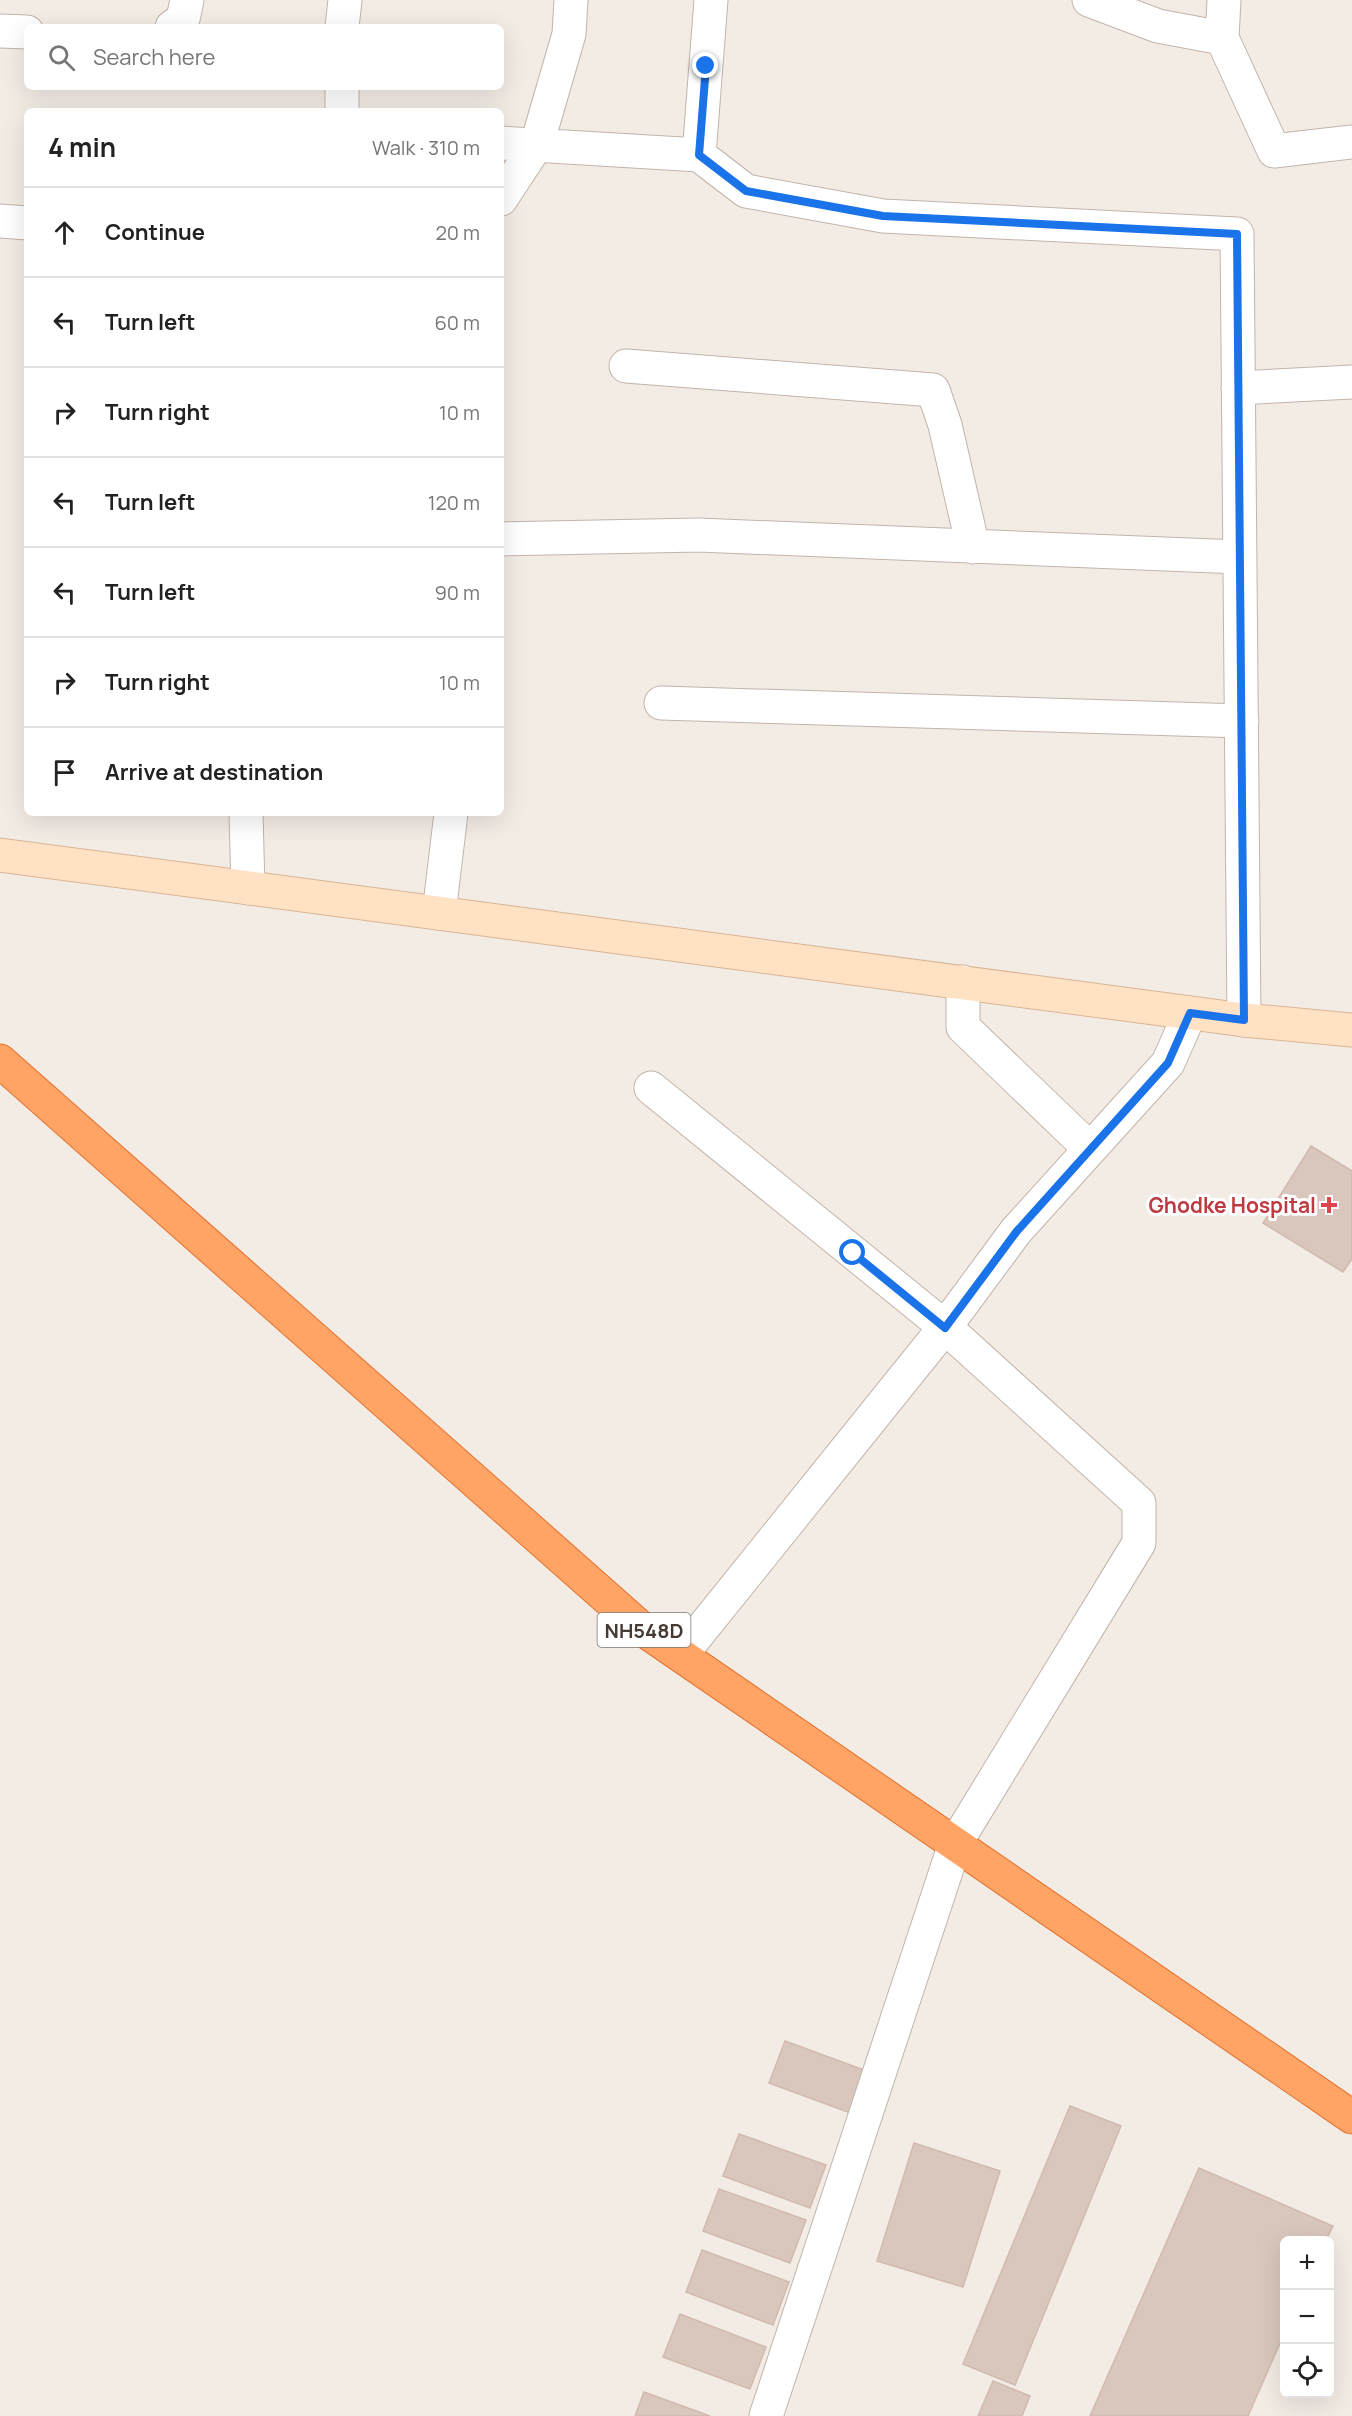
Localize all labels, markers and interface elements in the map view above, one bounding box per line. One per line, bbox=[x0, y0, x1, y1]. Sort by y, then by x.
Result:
search box bbox=[24, 24, 504, 90]
icon: search bbox=[45, 41, 78, 74]
text: Search here bbox=[93, 42, 215, 72]
route end bbox=[692, 52, 718, 78]
text: 4 min bbox=[48, 129, 116, 165]
text: Walk · 310 m bbox=[372, 134, 480, 161]
icon: ahead bbox=[48, 216, 81, 249]
text: Continue bbox=[105, 217, 205, 247]
text: 20 m bbox=[435, 219, 480, 246]
icon: left bbox=[48, 306, 81, 339]
text: Turn left bbox=[105, 307, 195, 337]
text: 60 m bbox=[434, 309, 480, 336]
icon: right bbox=[48, 396, 81, 429]
text: Turn right bbox=[105, 397, 210, 427]
text: 10 m bbox=[439, 399, 480, 426]
icon: left bbox=[48, 486, 81, 519]
text: Turn left bbox=[105, 487, 195, 517]
text: 120 m bbox=[428, 489, 480, 516]
icon: left bbox=[48, 576, 81, 609]
text: Turn left bbox=[105, 577, 195, 607]
text: 90 m bbox=[434, 579, 480, 606]
icon: right bbox=[48, 666, 81, 699]
text: Turn right bbox=[105, 667, 210, 697]
text: 10 m bbox=[439, 669, 480, 696]
icon: arrive bbox=[48, 756, 81, 789]
text: Arrive at destination bbox=[105, 757, 323, 787]
place label: Ghodke Hospital bbox=[1148, 1191, 1316, 1219]
marker: Ghodke Hospital bbox=[1320, 1196, 1338, 1214]
route start bbox=[839, 1239, 865, 1265]
road number: NH548D bbox=[598, 1613, 690, 1647]
map controls bbox=[1280, 2236, 1334, 2398]
button: + bbox=[1280, 2236, 1334, 2290]
button: − bbox=[1280, 2290, 1334, 2344]
button: locate bbox=[1280, 2344, 1334, 2398]

